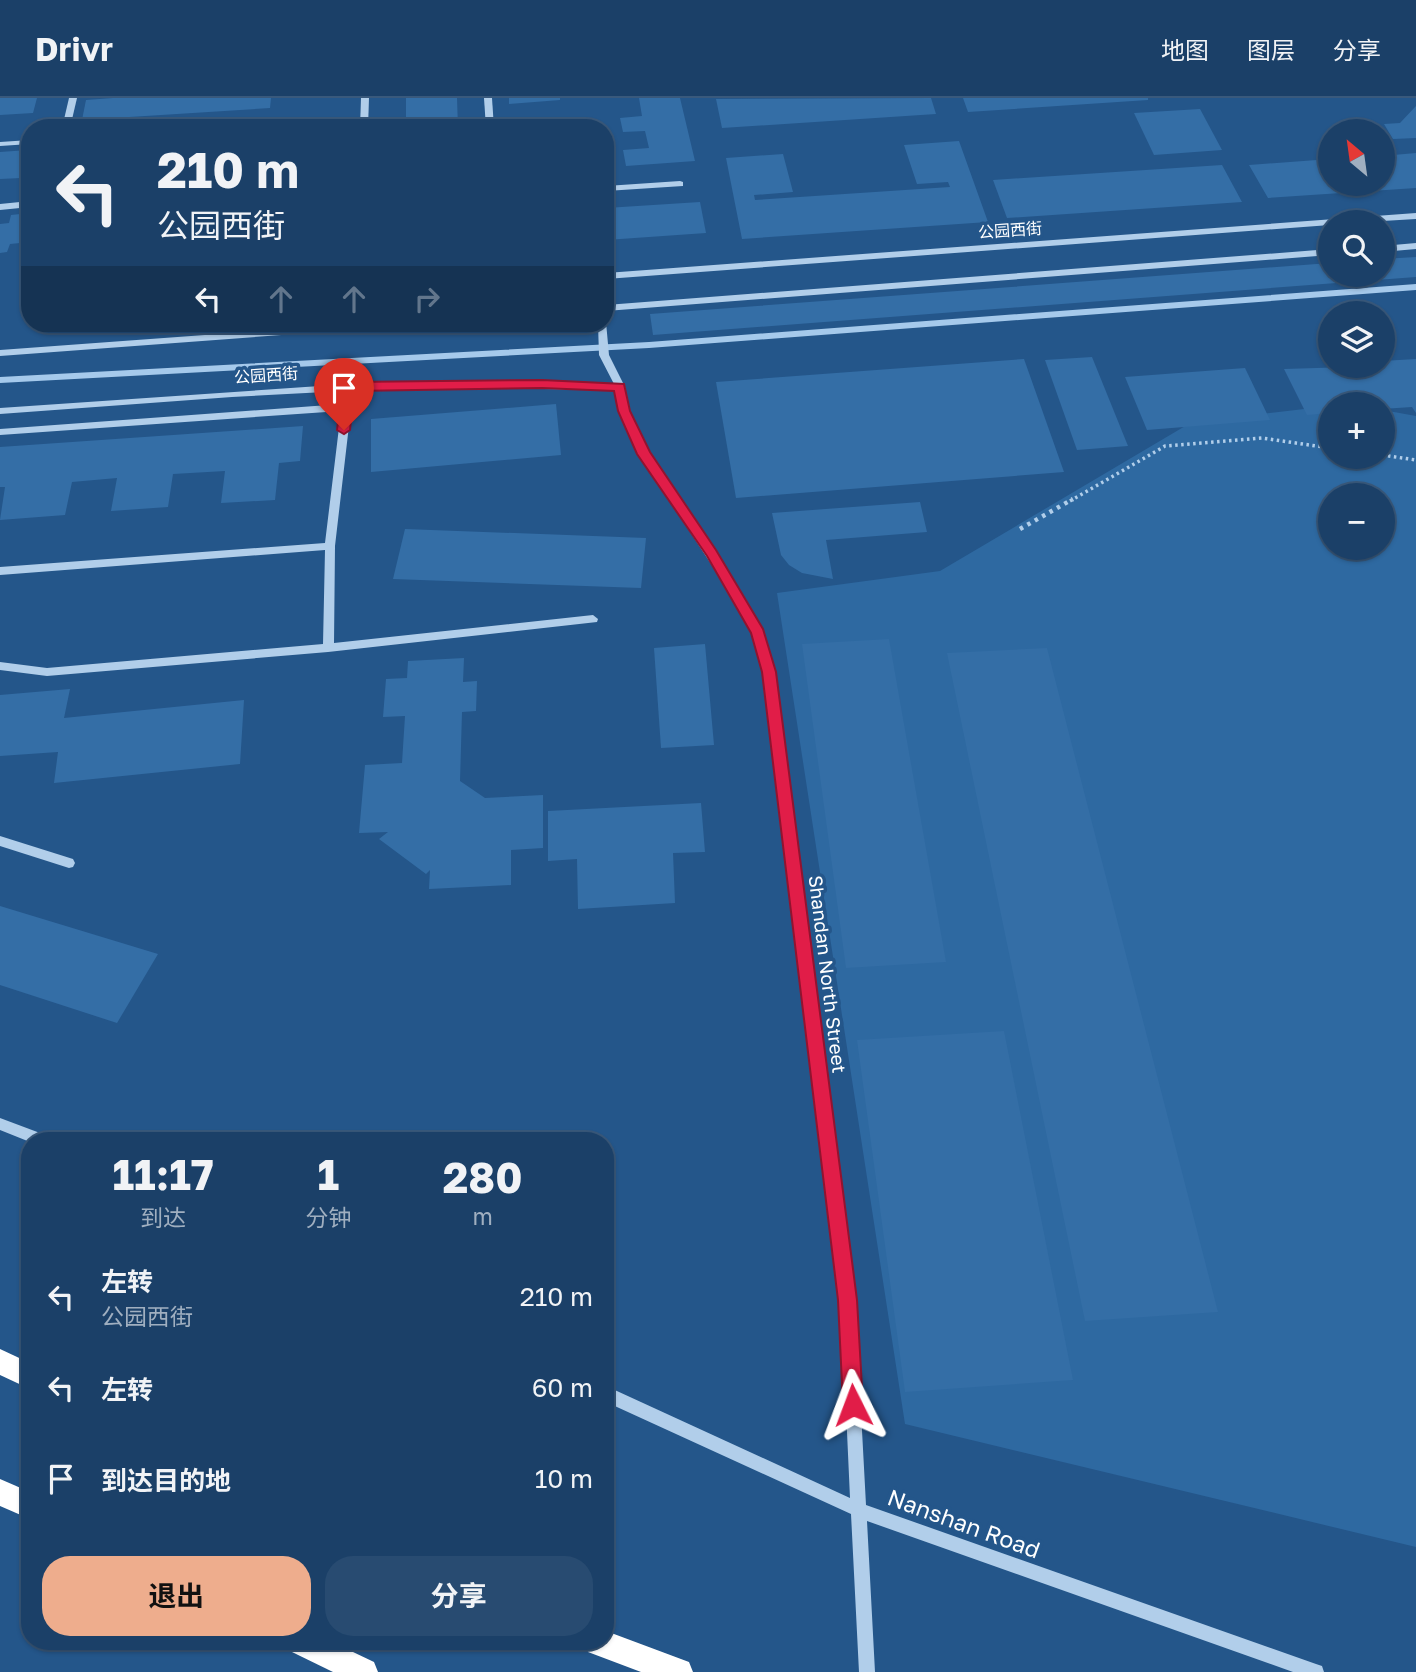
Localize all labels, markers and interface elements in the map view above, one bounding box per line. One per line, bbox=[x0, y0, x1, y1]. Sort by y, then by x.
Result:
text: Drivr bbox=[35, 29, 113, 68]
text: 地图 bbox=[1161, 35, 1209, 64]
text: 图层 bbox=[1247, 35, 1295, 64]
text: 分享 bbox=[1333, 35, 1381, 64]
north arrow bbox=[1318, 119, 1395, 196]
map controls bbox=[1318, 119, 1395, 560]
text: 210 m bbox=[157, 140, 299, 199]
icon: left bbox=[42, 147, 133, 238]
text: 公园西街 bbox=[157, 206, 285, 244]
button: search bbox=[1318, 210, 1395, 287]
street label: 公园西街 bbox=[977, 218, 1043, 242]
icon: left bbox=[189, 280, 227, 318]
icon: ahead bbox=[262, 280, 300, 318]
icon: ahead bbox=[335, 280, 373, 318]
icon: right bbox=[408, 280, 446, 318]
button: layers bbox=[1318, 301, 1395, 378]
pin bbox=[314, 358, 374, 430]
street label: 公园西街 bbox=[233, 363, 299, 387]
icon: arrive bbox=[325, 369, 363, 407]
button: + bbox=[1318, 392, 1395, 469]
button: − bbox=[1318, 483, 1395, 560]
street label: Shandan North Street bbox=[804, 874, 852, 1074]
text: 11:17 bbox=[112, 1149, 214, 1199]
text: 1 bbox=[317, 1149, 339, 1199]
text: 280 bbox=[443, 1152, 523, 1202]
text: m bbox=[472, 1202, 493, 1230]
text: 到达 bbox=[140, 1203, 186, 1231]
text: 分钟 bbox=[305, 1203, 351, 1231]
text: 左转 bbox=[101, 1266, 153, 1297]
icon: left bbox=[42, 1278, 80, 1316]
text: 210 m bbox=[520, 1281, 593, 1312]
text: 公园西街 bbox=[101, 1302, 193, 1330]
position arrow bbox=[816, 1368, 890, 1442]
icon: left bbox=[42, 1369, 80, 1407]
text: 60 m bbox=[532, 1372, 593, 1403]
text: 左转 bbox=[101, 1374, 153, 1405]
icon: arrive bbox=[42, 1460, 80, 1498]
text: 10 m bbox=[535, 1463, 593, 1494]
text: 到达目的地 bbox=[101, 1465, 231, 1496]
street label: Nanshan Road bbox=[884, 1482, 1044, 1564]
button: 退出 bbox=[42, 1556, 311, 1636]
button: 分享 bbox=[325, 1556, 593, 1636]

